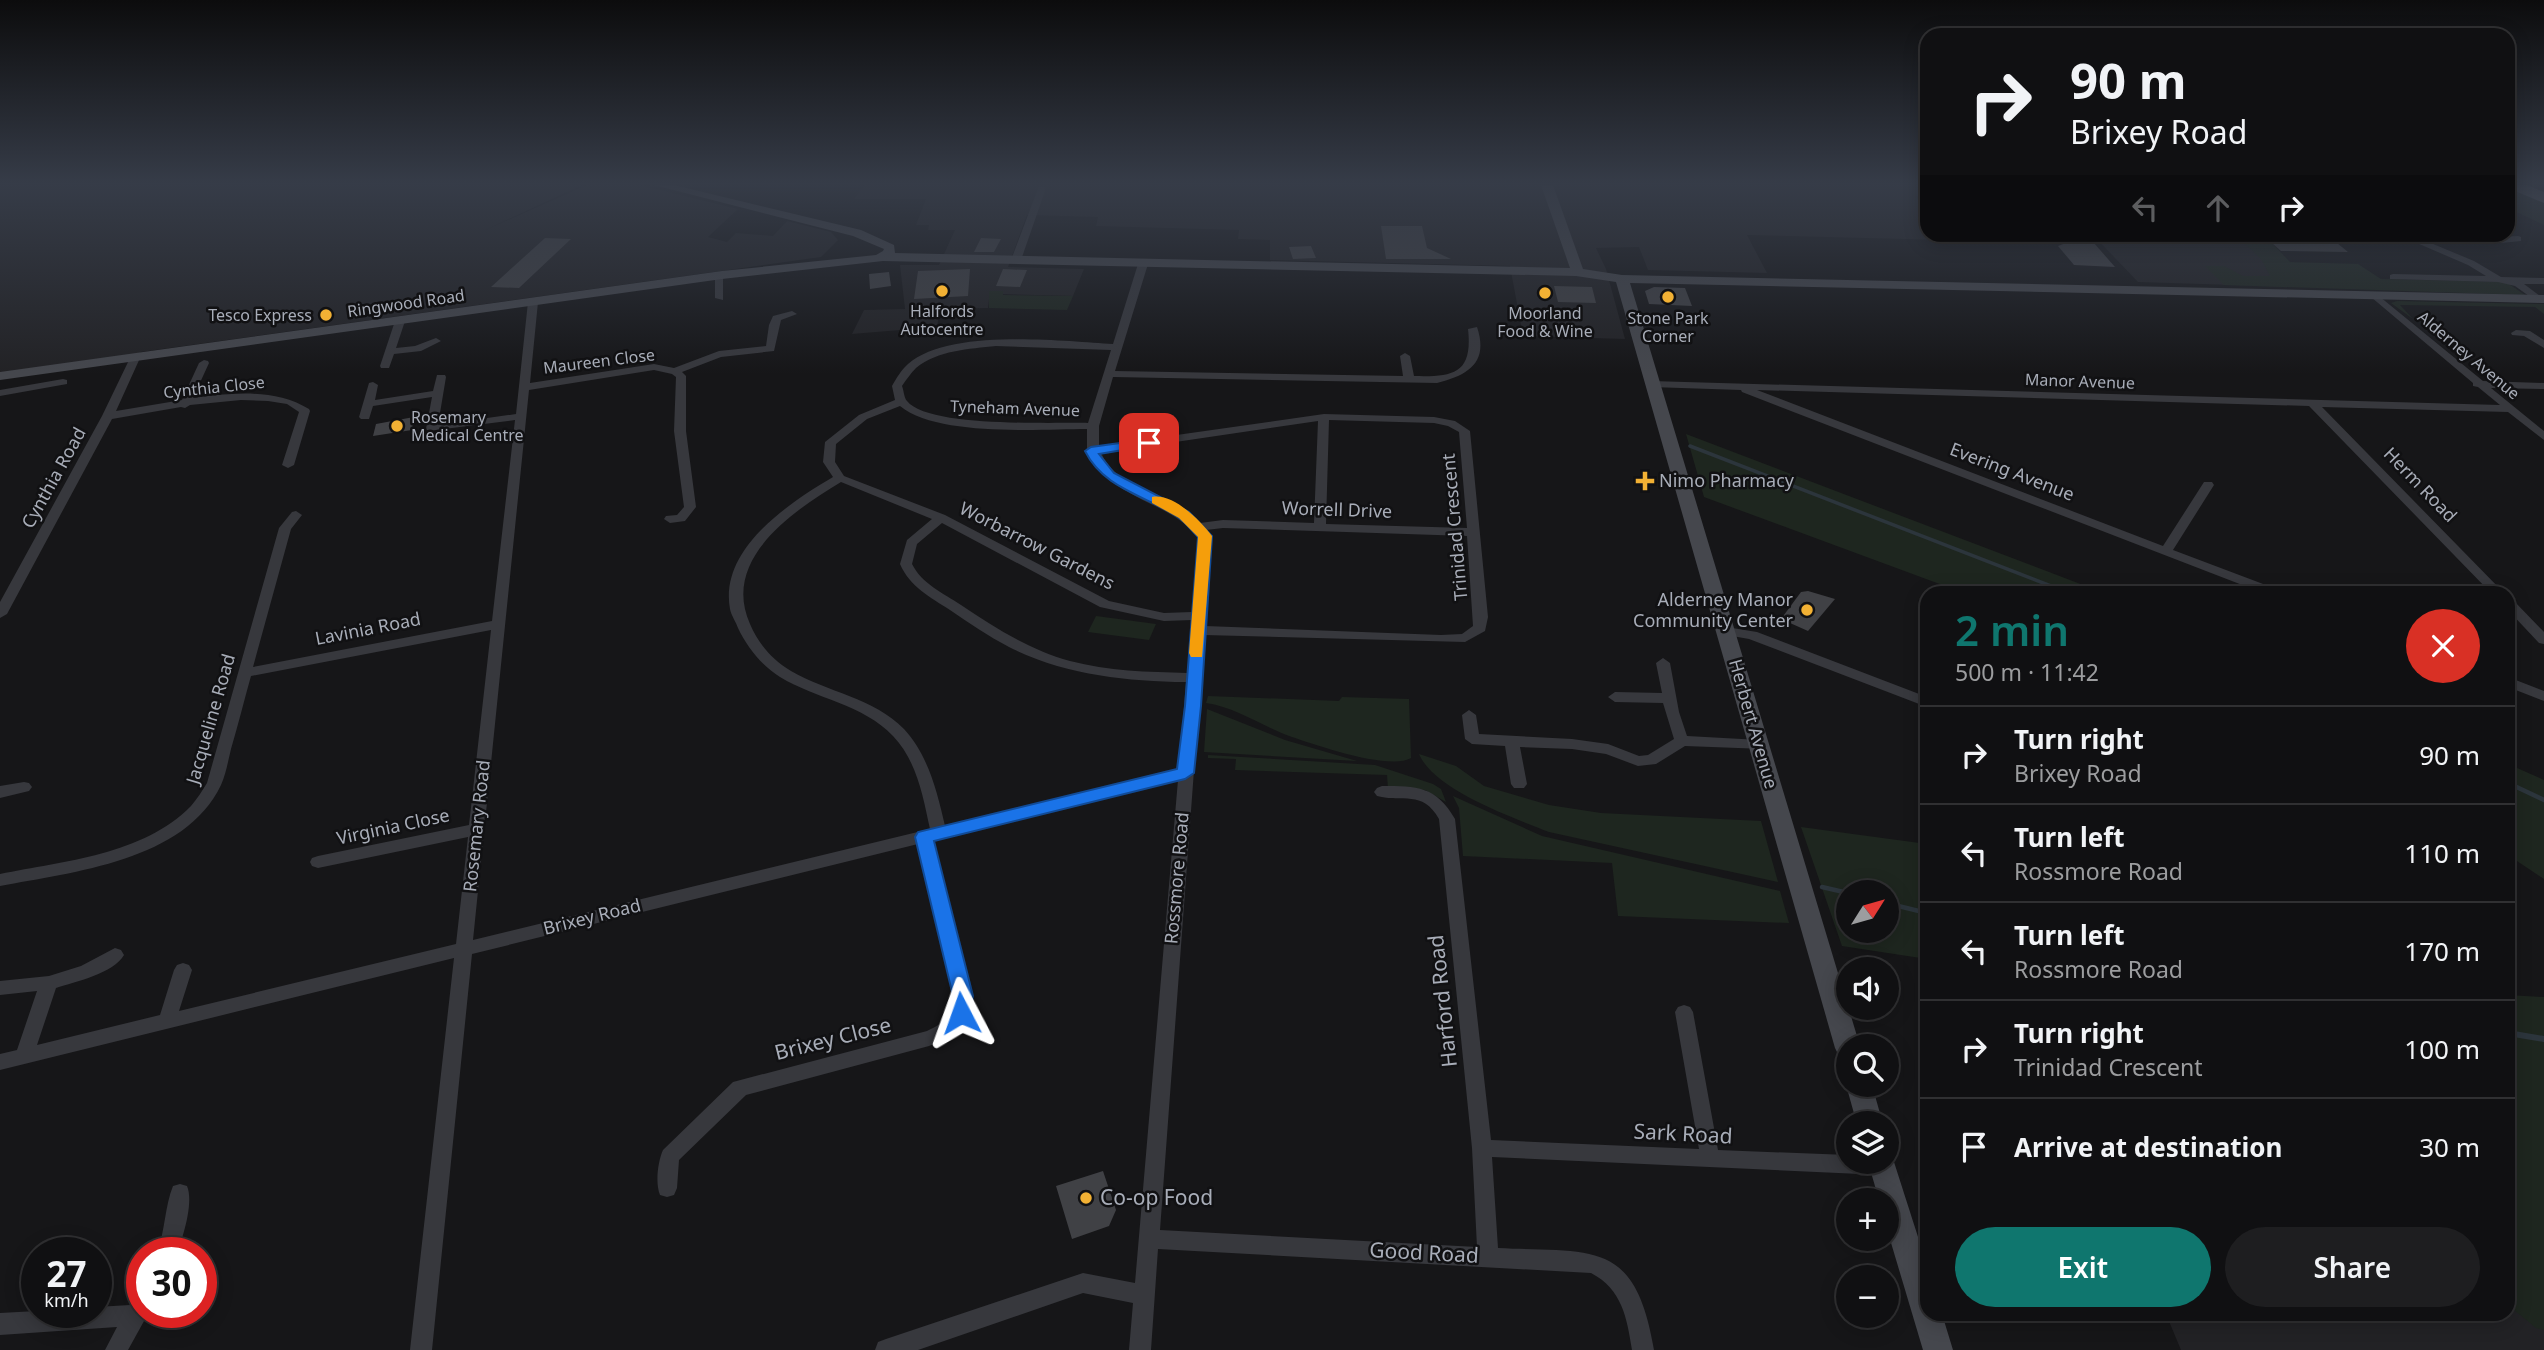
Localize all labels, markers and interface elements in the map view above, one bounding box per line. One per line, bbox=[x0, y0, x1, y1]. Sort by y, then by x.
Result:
text: 90 m bbox=[2070, 47, 2187, 113]
icon: right bbox=[1955, 56, 2046, 147]
text: Brixey Road bbox=[2070, 110, 2248, 153]
icon: left bbox=[2126, 189, 2164, 227]
icon: ahead bbox=[2199, 189, 2237, 227]
icon: right bbox=[2272, 189, 2310, 227]
marker: Halfords Autocentre bbox=[934, 283, 950, 299]
street label: Ringwood Road bbox=[346, 284, 466, 322]
marker: Moorland Food & Wine bbox=[1537, 285, 1553, 301]
marker: Stone Park Corner bbox=[1660, 289, 1676, 305]
place label: Halfords Autocentre bbox=[900, 300, 984, 340]
place label: Moorland Food & Wine bbox=[1497, 302, 1593, 342]
place label: Tesco Express bbox=[208, 304, 312, 326]
street label: Alderney Avenue bbox=[2413, 306, 2525, 404]
marker: Tesco Express bbox=[318, 307, 334, 323]
place label: Stone Park Corner bbox=[1627, 307, 1709, 347]
street label: Maureen Close bbox=[542, 343, 656, 379]
street label: Manor Avenue bbox=[2025, 368, 2135, 394]
street label: Cynthia Close bbox=[162, 371, 266, 403]
street label: Tyneham Avenue bbox=[950, 395, 1080, 421]
place label: Rosemary Medical Centre bbox=[411, 406, 524, 446]
pin bbox=[1119, 413, 1179, 473]
marker: Rosemary Medical Centre bbox=[389, 418, 405, 434]
street label: Cynthia Road bbox=[15, 423, 91, 532]
icon: arrive bbox=[1130, 424, 1168, 462]
street label: Evering Avenue bbox=[1947, 436, 2078, 506]
street label: Herm Road bbox=[2379, 442, 2463, 527]
street label: Trinidad Crescent bbox=[1436, 452, 1472, 602]
place label: Nimo Pharmacy bbox=[1659, 468, 1795, 492]
marker: Nimo Pharmacy bbox=[1637, 473, 1653, 489]
street label: Worrell Drive bbox=[1281, 495, 1393, 523]
street label: Worbarrow Gardens bbox=[956, 496, 1119, 595]
place label: Alderney Manor Community Center bbox=[1633, 587, 1794, 632]
text: 2 min bbox=[1955, 601, 2069, 658]
marker: Alderney Manor Community Center bbox=[1799, 602, 1815, 618]
street label: Lavinia Road bbox=[313, 606, 423, 650]
button: close bbox=[2406, 609, 2480, 683]
street label: Jacqueline Road bbox=[179, 651, 240, 789]
street label: Herbert Avenue bbox=[1724, 656, 1784, 791]
text: 500 m · 11:42 bbox=[1955, 656, 2099, 688]
text: Turn right bbox=[2014, 721, 2144, 757]
icon: right bbox=[1955, 736, 1993, 774]
text: 90 m bbox=[2419, 737, 2480, 773]
text: Brixey Road bbox=[2014, 757, 2142, 789]
street label: Rosemary Road bbox=[457, 759, 495, 893]
street label: Virginia Close bbox=[334, 802, 451, 850]
street label: Rossmore Road bbox=[1158, 811, 1194, 945]
text: Turn left bbox=[2014, 819, 2125, 855]
icon: left bbox=[1955, 834, 1993, 872]
text: 110 m bbox=[2404, 835, 2480, 871]
text: Rossmore Road bbox=[2014, 855, 2183, 887]
north arrow bbox=[1836, 880, 1899, 943]
map controls bbox=[1836, 880, 1899, 1328]
street label: Brixey Road bbox=[540, 892, 643, 940]
text: Turn left bbox=[2014, 917, 2125, 953]
icon: left bbox=[1955, 932, 1993, 970]
street label: Harford Road bbox=[1421, 933, 1463, 1069]
text: 170 m bbox=[2404, 933, 2480, 969]
text: Rossmore Road bbox=[2014, 953, 2183, 985]
button: sound bbox=[1836, 957, 1899, 1020]
position arrow bbox=[924, 976, 998, 1050]
street label: Brixey Close bbox=[771, 1010, 894, 1066]
text: Turn right bbox=[2014, 1015, 2144, 1051]
icon: right bbox=[1955, 1030, 1993, 1068]
text: 100 m bbox=[2404, 1031, 2480, 1067]
button: search bbox=[1836, 1034, 1899, 1097]
text: Trinidad Crescent bbox=[2014, 1051, 2203, 1083]
button: layers bbox=[1836, 1111, 1899, 1174]
street label: Sark Road bbox=[1633, 1116, 1733, 1150]
icon: arrive bbox=[1955, 1128, 1993, 1166]
text: Arrive at destination bbox=[2014, 1129, 2283, 1165]
text: 30 m bbox=[2419, 1129, 2480, 1165]
place label: Co-op Food bbox=[1100, 1183, 1213, 1211]
button: + bbox=[1836, 1188, 1899, 1251]
marker: Co-op Food bbox=[1078, 1190, 1094, 1206]
button: Exit bbox=[1955, 1227, 2211, 1307]
button: Share bbox=[2225, 1227, 2480, 1307]
street label: Good Road bbox=[1369, 1235, 1479, 1269]
speed limit sign: 30 bbox=[126, 1237, 217, 1328]
text: 27 bbox=[46, 1250, 87, 1297]
button: − bbox=[1836, 1265, 1899, 1328]
text: km/h bbox=[44, 1288, 89, 1312]

